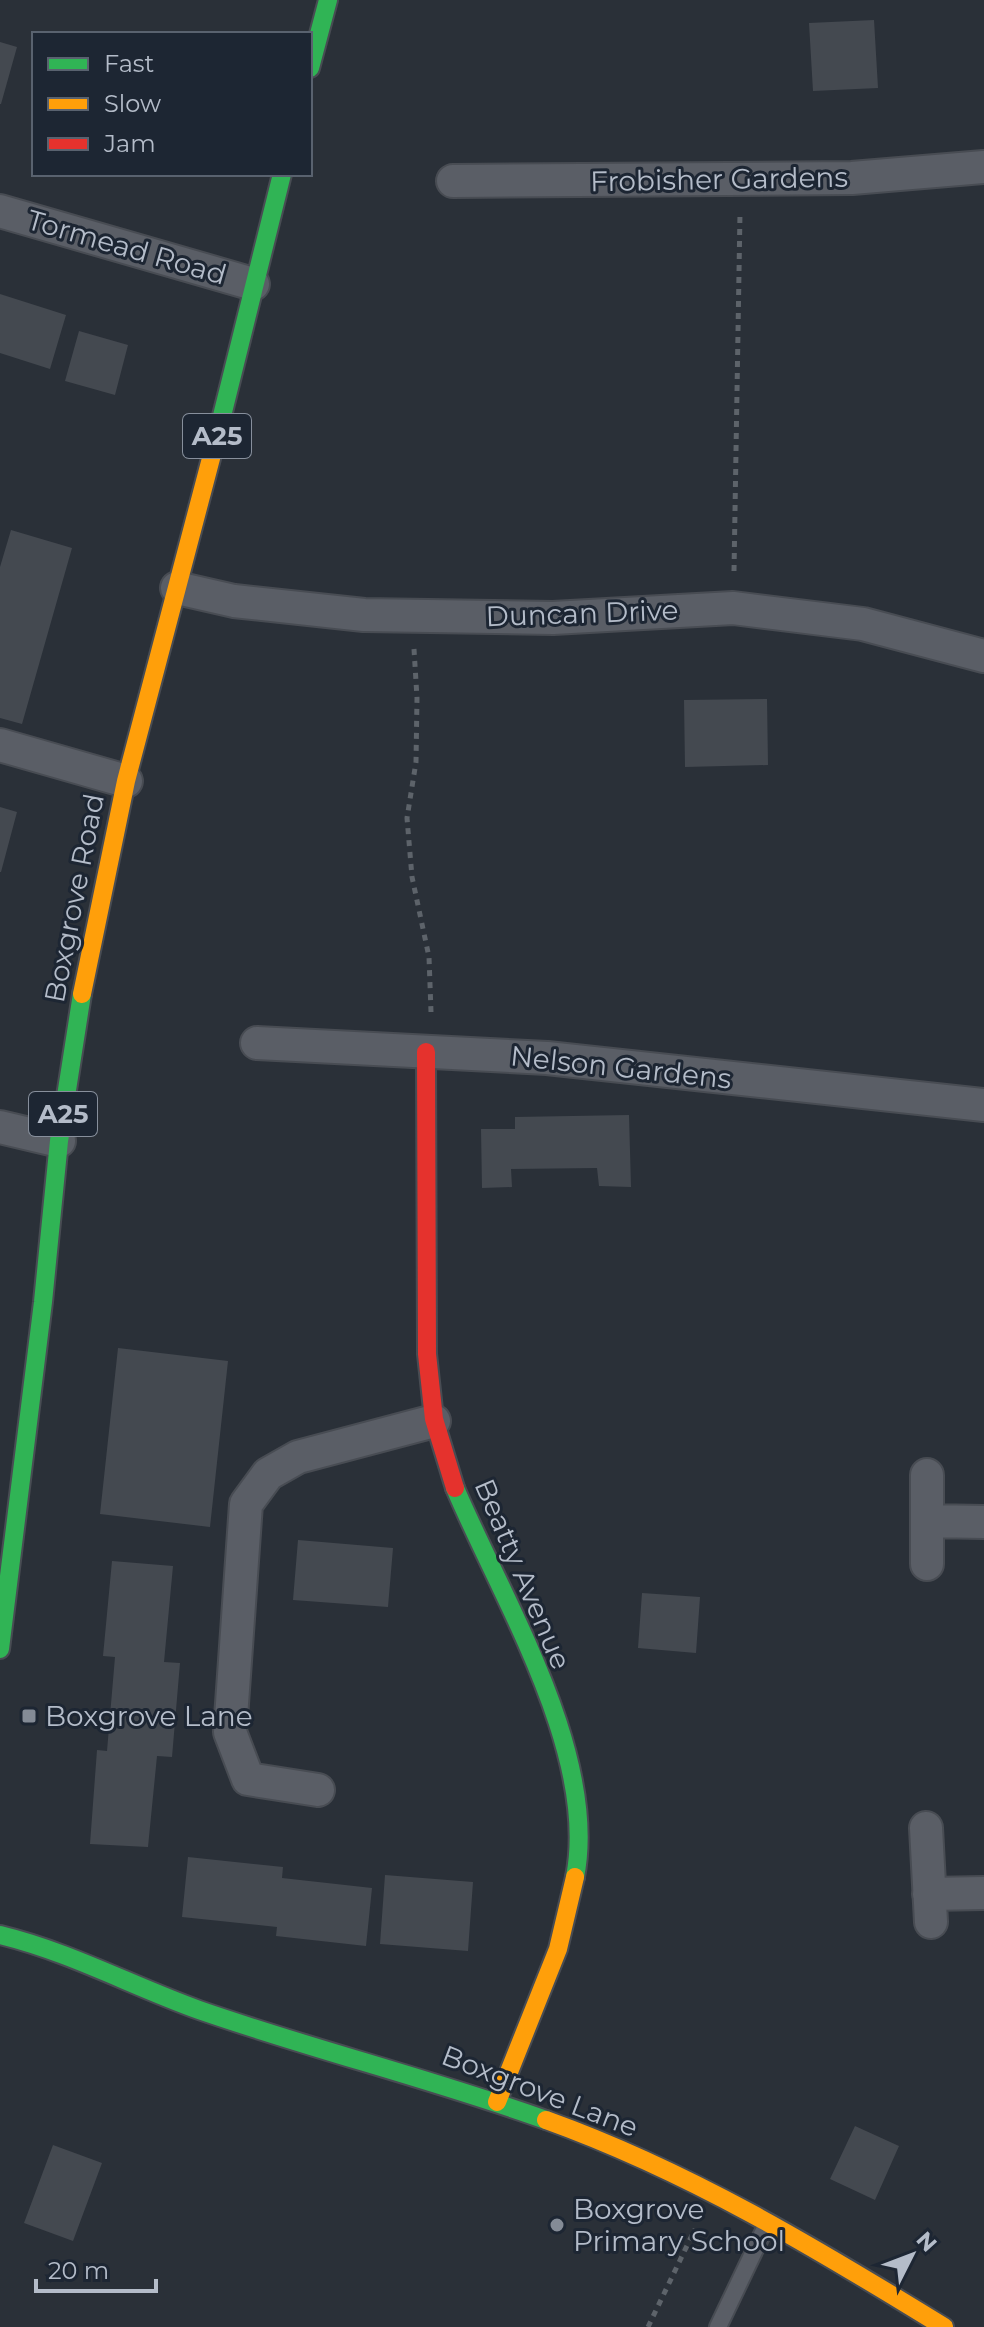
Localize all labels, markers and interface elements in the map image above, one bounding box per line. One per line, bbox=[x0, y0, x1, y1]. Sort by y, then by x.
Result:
legend bbox=[32, 32, 312, 176]
text: Fast bbox=[104, 49, 155, 78]
text: Slow bbox=[104, 89, 161, 118]
text: Jam bbox=[103, 129, 156, 158]
street label: Frobisher Gardens bbox=[590, 160, 848, 198]
street label: Tormead Road bbox=[24, 202, 230, 292]
road number: A25 bbox=[183, 414, 251, 458]
street label: Duncan Drive bbox=[485, 593, 679, 633]
street label: Boxgrove Road bbox=[37, 791, 111, 1005]
street label: Nelson Gardens bbox=[509, 1038, 733, 1096]
road number: A25 bbox=[29, 1092, 97, 1136]
street label: Beatty Avenue bbox=[468, 1474, 578, 1674]
place label: Boxgrove Lane bbox=[45, 1699, 253, 1733]
marker: Boxgrove Lane bbox=[20, 1707, 38, 1725]
street label: Boxgrove Lane bbox=[437, 2038, 643, 2144]
place label: Boxgrove Primary School bbox=[573, 2192, 785, 2258]
north arrow bbox=[872, 2215, 952, 2295]
marker: Boxgrove Primary School bbox=[548, 2216, 566, 2234]
text: N bbox=[911, 2226, 942, 2258]
scale bar bbox=[36, 2243, 156, 2293]
text: 20 m bbox=[48, 2256, 109, 2285]

